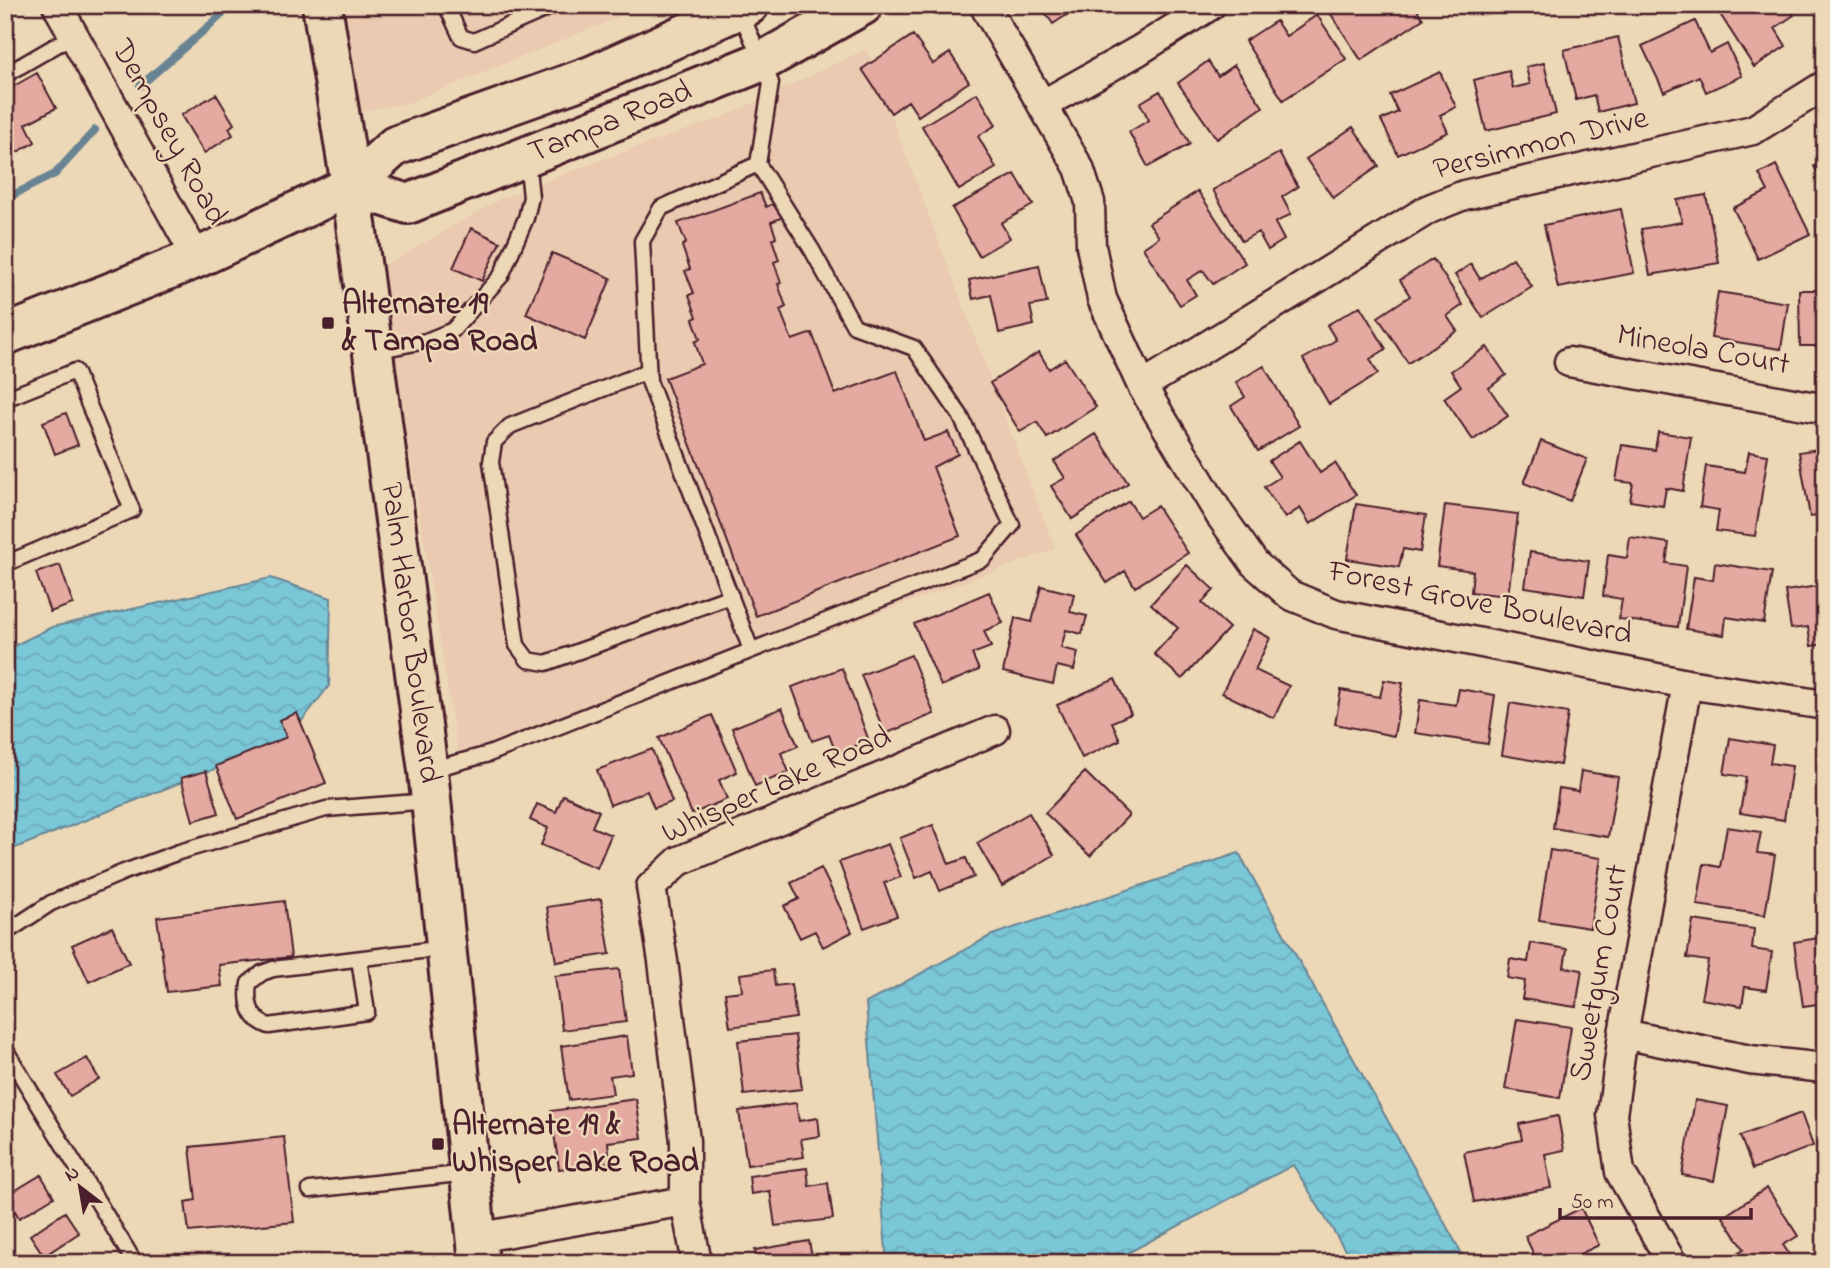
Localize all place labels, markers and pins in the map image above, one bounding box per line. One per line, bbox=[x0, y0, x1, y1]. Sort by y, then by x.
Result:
place label: Alternate 19 & Tampa Road bbox=[341, 282, 537, 366]
marker: Alternate 19 & Tampa Road bbox=[320, 315, 336, 331]
place label: Alternate 19 & Whisper Lake Road bbox=[452, 1103, 699, 1187]
marker: Alternate 19 & Whisper Lake Road bbox=[430, 1136, 446, 1152]

